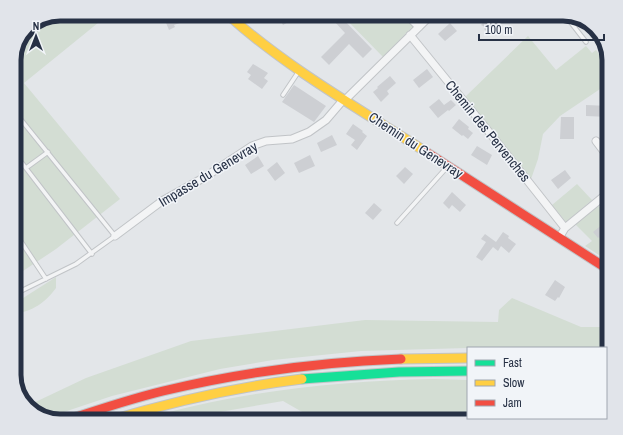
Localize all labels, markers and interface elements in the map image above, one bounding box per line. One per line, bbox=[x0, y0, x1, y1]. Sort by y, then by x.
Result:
north arrow bbox=[16, 16, 56, 56]
scale bar bbox=[479, 16, 604, 42]
text: N bbox=[33, 19, 39, 33]
text: 100 m bbox=[485, 22, 512, 38]
street label: Chemin des Pervenches bbox=[441, 76, 535, 186]
street label: Chemin du Genevray bbox=[365, 108, 467, 182]
street label: Impasse du Genevray bbox=[155, 137, 261, 211]
legend bbox=[467, 347, 607, 419]
text: Fast bbox=[503, 355, 522, 371]
text: Slow bbox=[503, 375, 525, 391]
text: Jam bbox=[503, 395, 522, 411]

